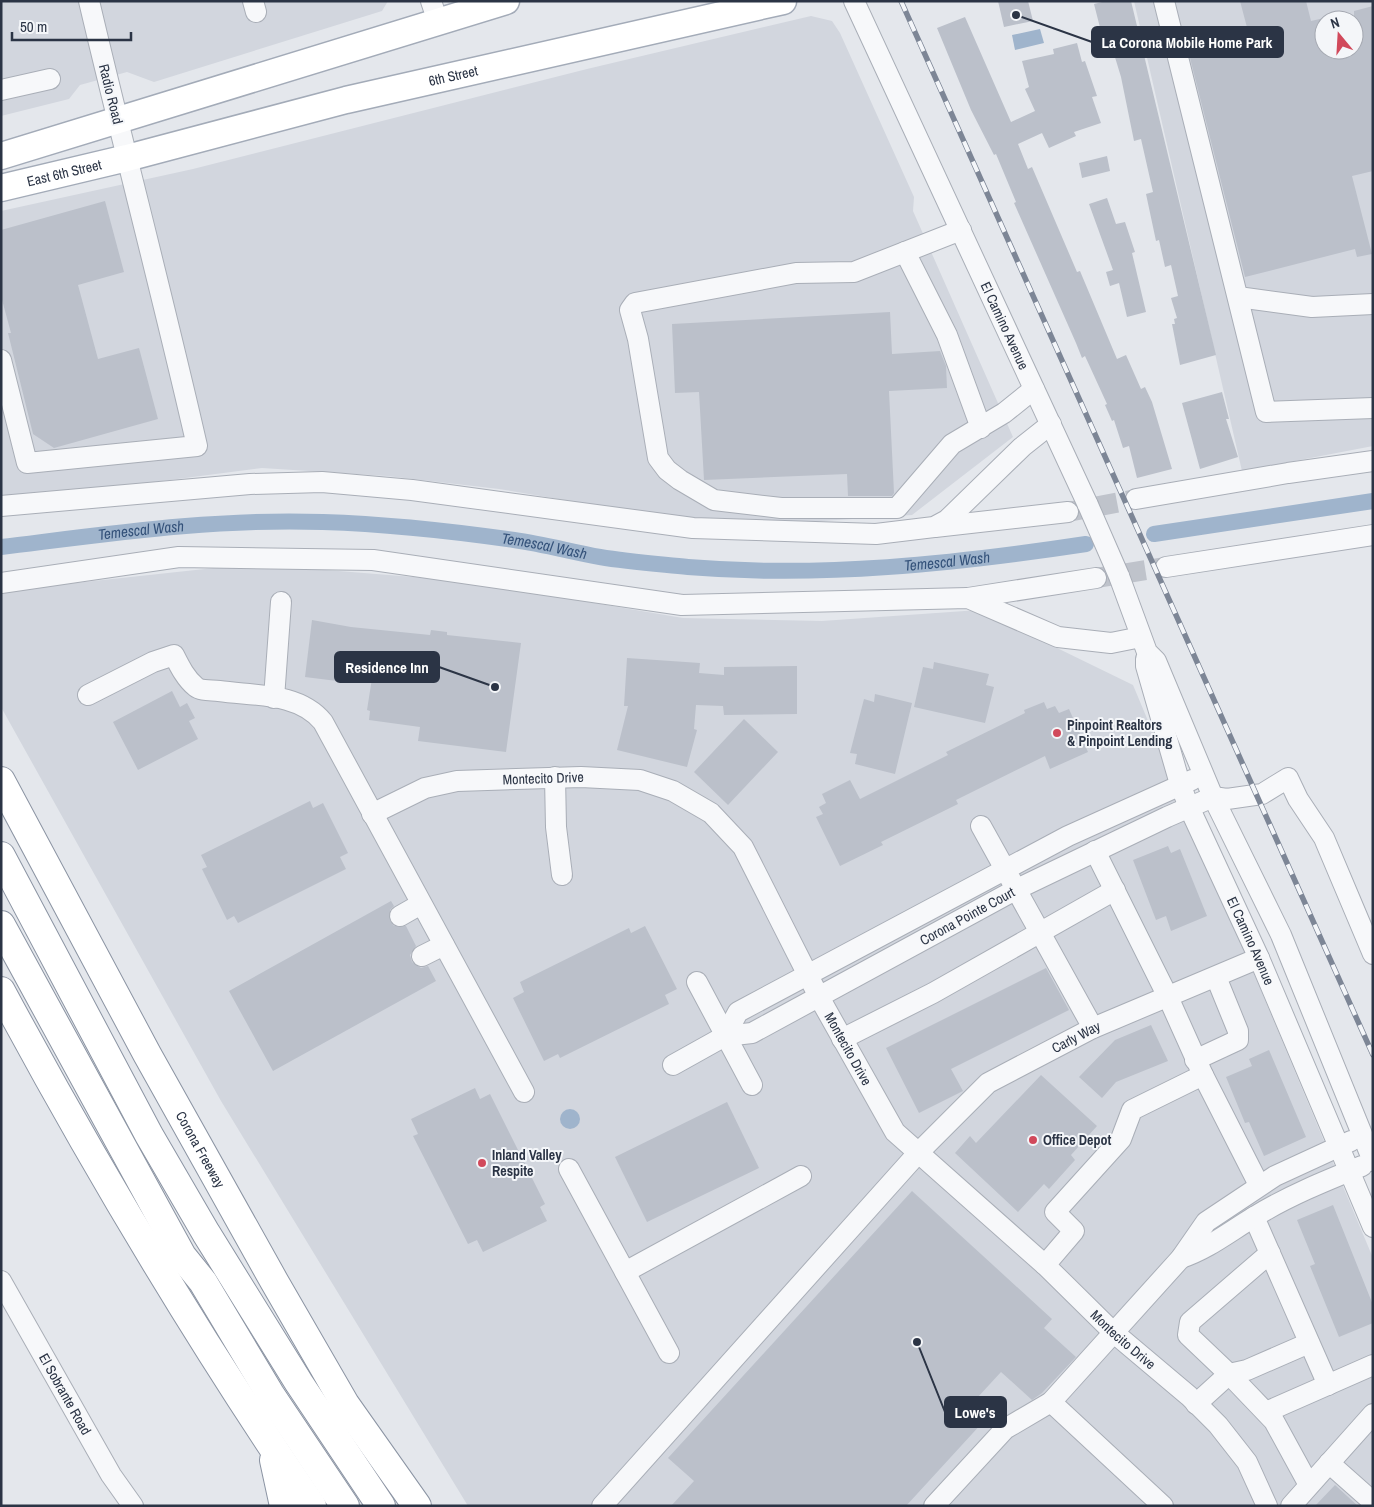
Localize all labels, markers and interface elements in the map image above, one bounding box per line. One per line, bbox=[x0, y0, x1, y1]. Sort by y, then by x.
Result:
scale bar bbox=[12, 10, 131, 42]
north arrow bbox=[1314, 10, 1364, 60]
text: N bbox=[1328, 13, 1342, 32]
text: 50 m bbox=[20, 16, 47, 37]
callout: La Corona Mobile Home Park bbox=[1092, 27, 1283, 57]
text: La Corona Mobile Home Park bbox=[1102, 32, 1273, 53]
street label: 6th Street bbox=[427, 61, 480, 90]
street label: Radio Road bbox=[95, 62, 127, 126]
street label: East 6th Street bbox=[25, 155, 103, 191]
street label: El Camino Avenue bbox=[977, 279, 1033, 373]
water label: Temescal Wash bbox=[97, 515, 185, 545]
water label: Temescal Wash bbox=[500, 527, 589, 564]
water label: Temescal Wash bbox=[903, 546, 991, 576]
callout: Residence Inn bbox=[335, 652, 439, 682]
text: Residence Inn bbox=[345, 657, 429, 678]
place label: Pinpoint Realtors & Pinpoint Lending bbox=[1067, 716, 1172, 750]
marker: Pinpoint Realtors & Pinpoint Lending bbox=[1051, 727, 1063, 739]
street label: Montecito Drive bbox=[502, 768, 584, 789]
street label: Corona Pointe Court bbox=[916, 883, 1018, 949]
street label: El Camino Avenue bbox=[1223, 894, 1278, 988]
street label: Montecito Drive bbox=[820, 1009, 876, 1089]
street label: Carly Way bbox=[1048, 1017, 1103, 1057]
street label: Corona Freeway bbox=[172, 1108, 229, 1191]
place label: Office Depot bbox=[1043, 1131, 1111, 1149]
marker: Office Depot bbox=[1027, 1134, 1039, 1146]
place label: Inland Valley Respite bbox=[492, 1146, 562, 1180]
marker: Inland Valley Respite bbox=[476, 1157, 488, 1169]
street label: Montecito Drive bbox=[1087, 1306, 1160, 1373]
street label: El Sobrante Road bbox=[35, 1350, 95, 1438]
callout: Lowe's bbox=[945, 1397, 1006, 1427]
text: Lowe's bbox=[954, 1402, 996, 1423]

